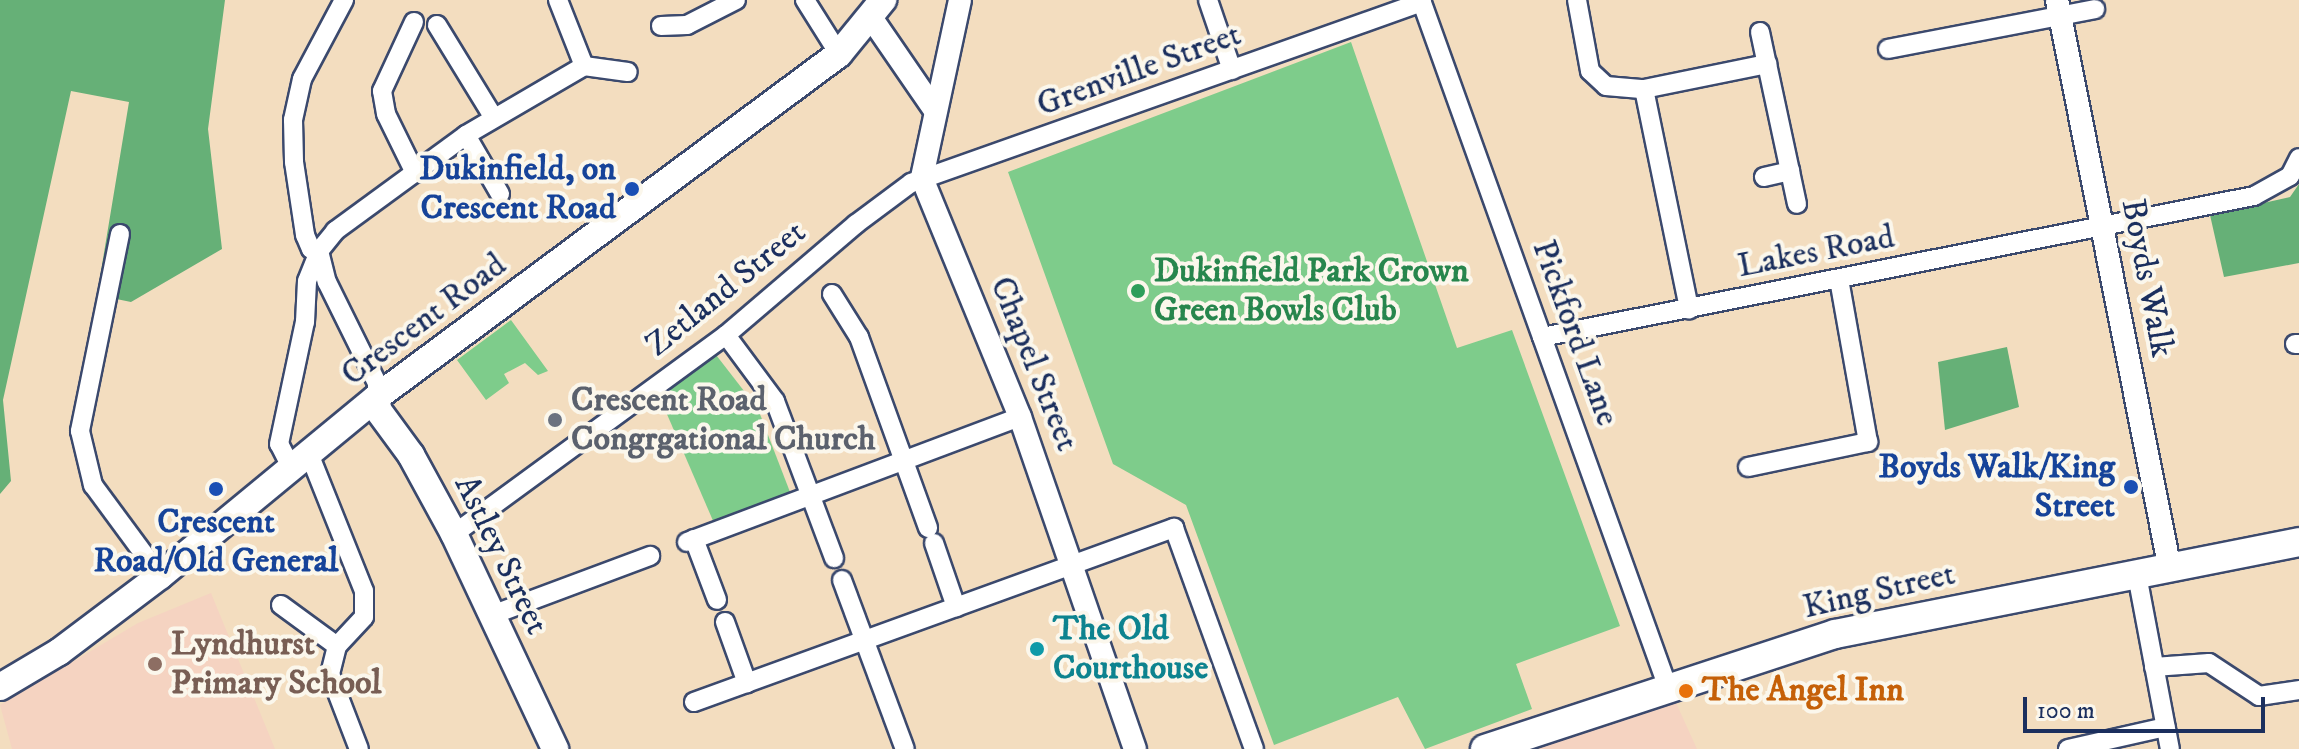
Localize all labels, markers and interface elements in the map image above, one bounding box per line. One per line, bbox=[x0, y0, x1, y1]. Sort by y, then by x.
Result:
street label: Grenville Street bbox=[1032, 14, 1246, 126]
place label: Dukinfield, on Crescent Road bbox=[419, 149, 616, 228]
marker: Dukinfield, on Crescent Road bbox=[623, 180, 641, 198]
street label: Boyds Walk bbox=[2112, 195, 2182, 361]
street label: Zetland Street bbox=[638, 212, 814, 366]
street label: Lakes Road bbox=[1734, 217, 1898, 287]
street label: Pickford Lane bbox=[1523, 235, 1627, 431]
street label: Crescent Road bbox=[334, 245, 514, 395]
place label: Dukinfield Park Crown Green Bowls Club bbox=[1154, 251, 1469, 330]
street label: Chapel Street bbox=[981, 271, 1087, 457]
marker: Dukinfield Park Crown Green Bowls Club bbox=[1129, 282, 1147, 300]
place label: Crescent Road Congrgational Church bbox=[571, 380, 876, 460]
marker: Crescent Road Congrgational Church bbox=[546, 411, 564, 429]
place label: Boyds Walk/King Street bbox=[1879, 447, 2115, 526]
street label: Astley Street bbox=[445, 469, 557, 641]
marker: Boyds Walk/King Street bbox=[2122, 478, 2140, 496]
marker: Crescent Road/Old General bbox=[207, 480, 225, 498]
place label: Crescent Road/Old General bbox=[94, 502, 338, 582]
street label: King Street bbox=[1799, 554, 1959, 628]
place label: The Old Courthouse bbox=[1053, 609, 1208, 688]
place label: Lyndhurst Primary School bbox=[171, 624, 382, 704]
marker: The Old Courthouse bbox=[1028, 640, 1046, 658]
marker: Lyndhurst Primary School bbox=[146, 655, 164, 673]
place label: The Angel Inn bbox=[1702, 671, 1904, 711]
scale bar bbox=[2027, 681, 2269, 731]
marker: The Angel Inn bbox=[1677, 682, 1695, 700]
text: 100 m bbox=[2037, 696, 2095, 726]

